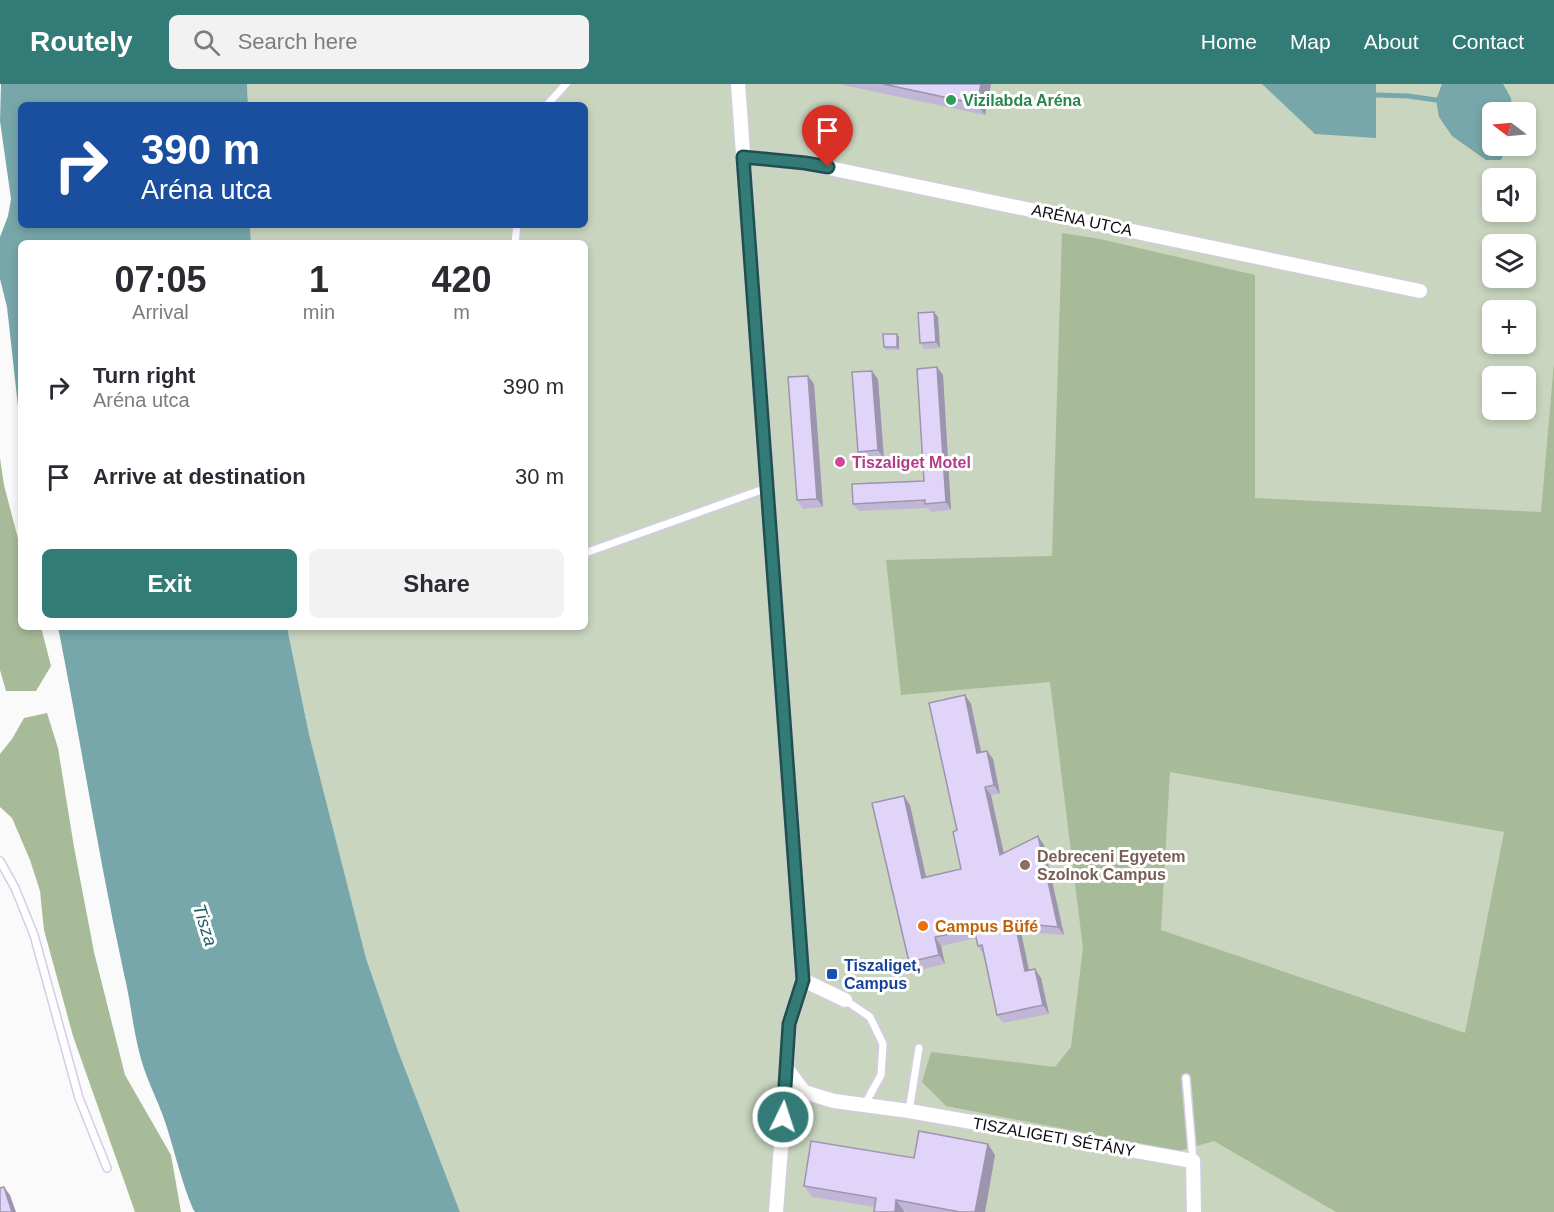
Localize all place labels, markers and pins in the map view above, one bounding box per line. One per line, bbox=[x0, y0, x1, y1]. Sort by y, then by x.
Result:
place label: Vizilabda Aréna bbox=[963, 92, 1081, 109]
marker: Vizilabda Aréna bbox=[944, 93, 958, 107]
pin bbox=[802, 105, 853, 167]
place label: Tiszaliget Motel bbox=[852, 454, 971, 471]
marker: Tiszaliget Motel bbox=[833, 455, 847, 469]
place label: Debreceni Egyetem Szolnok Campus bbox=[1037, 848, 1186, 883]
marker: Debreceni Egyetem Szolnok Campus bbox=[1018, 858, 1032, 872]
place label: Campus Büfé bbox=[935, 918, 1038, 935]
marker: Campus Büfé bbox=[916, 919, 930, 933]
place label: Tiszaliget, Campus bbox=[844, 957, 921, 992]
marker: Tiszaliget, Campus bbox=[825, 967, 839, 981]

